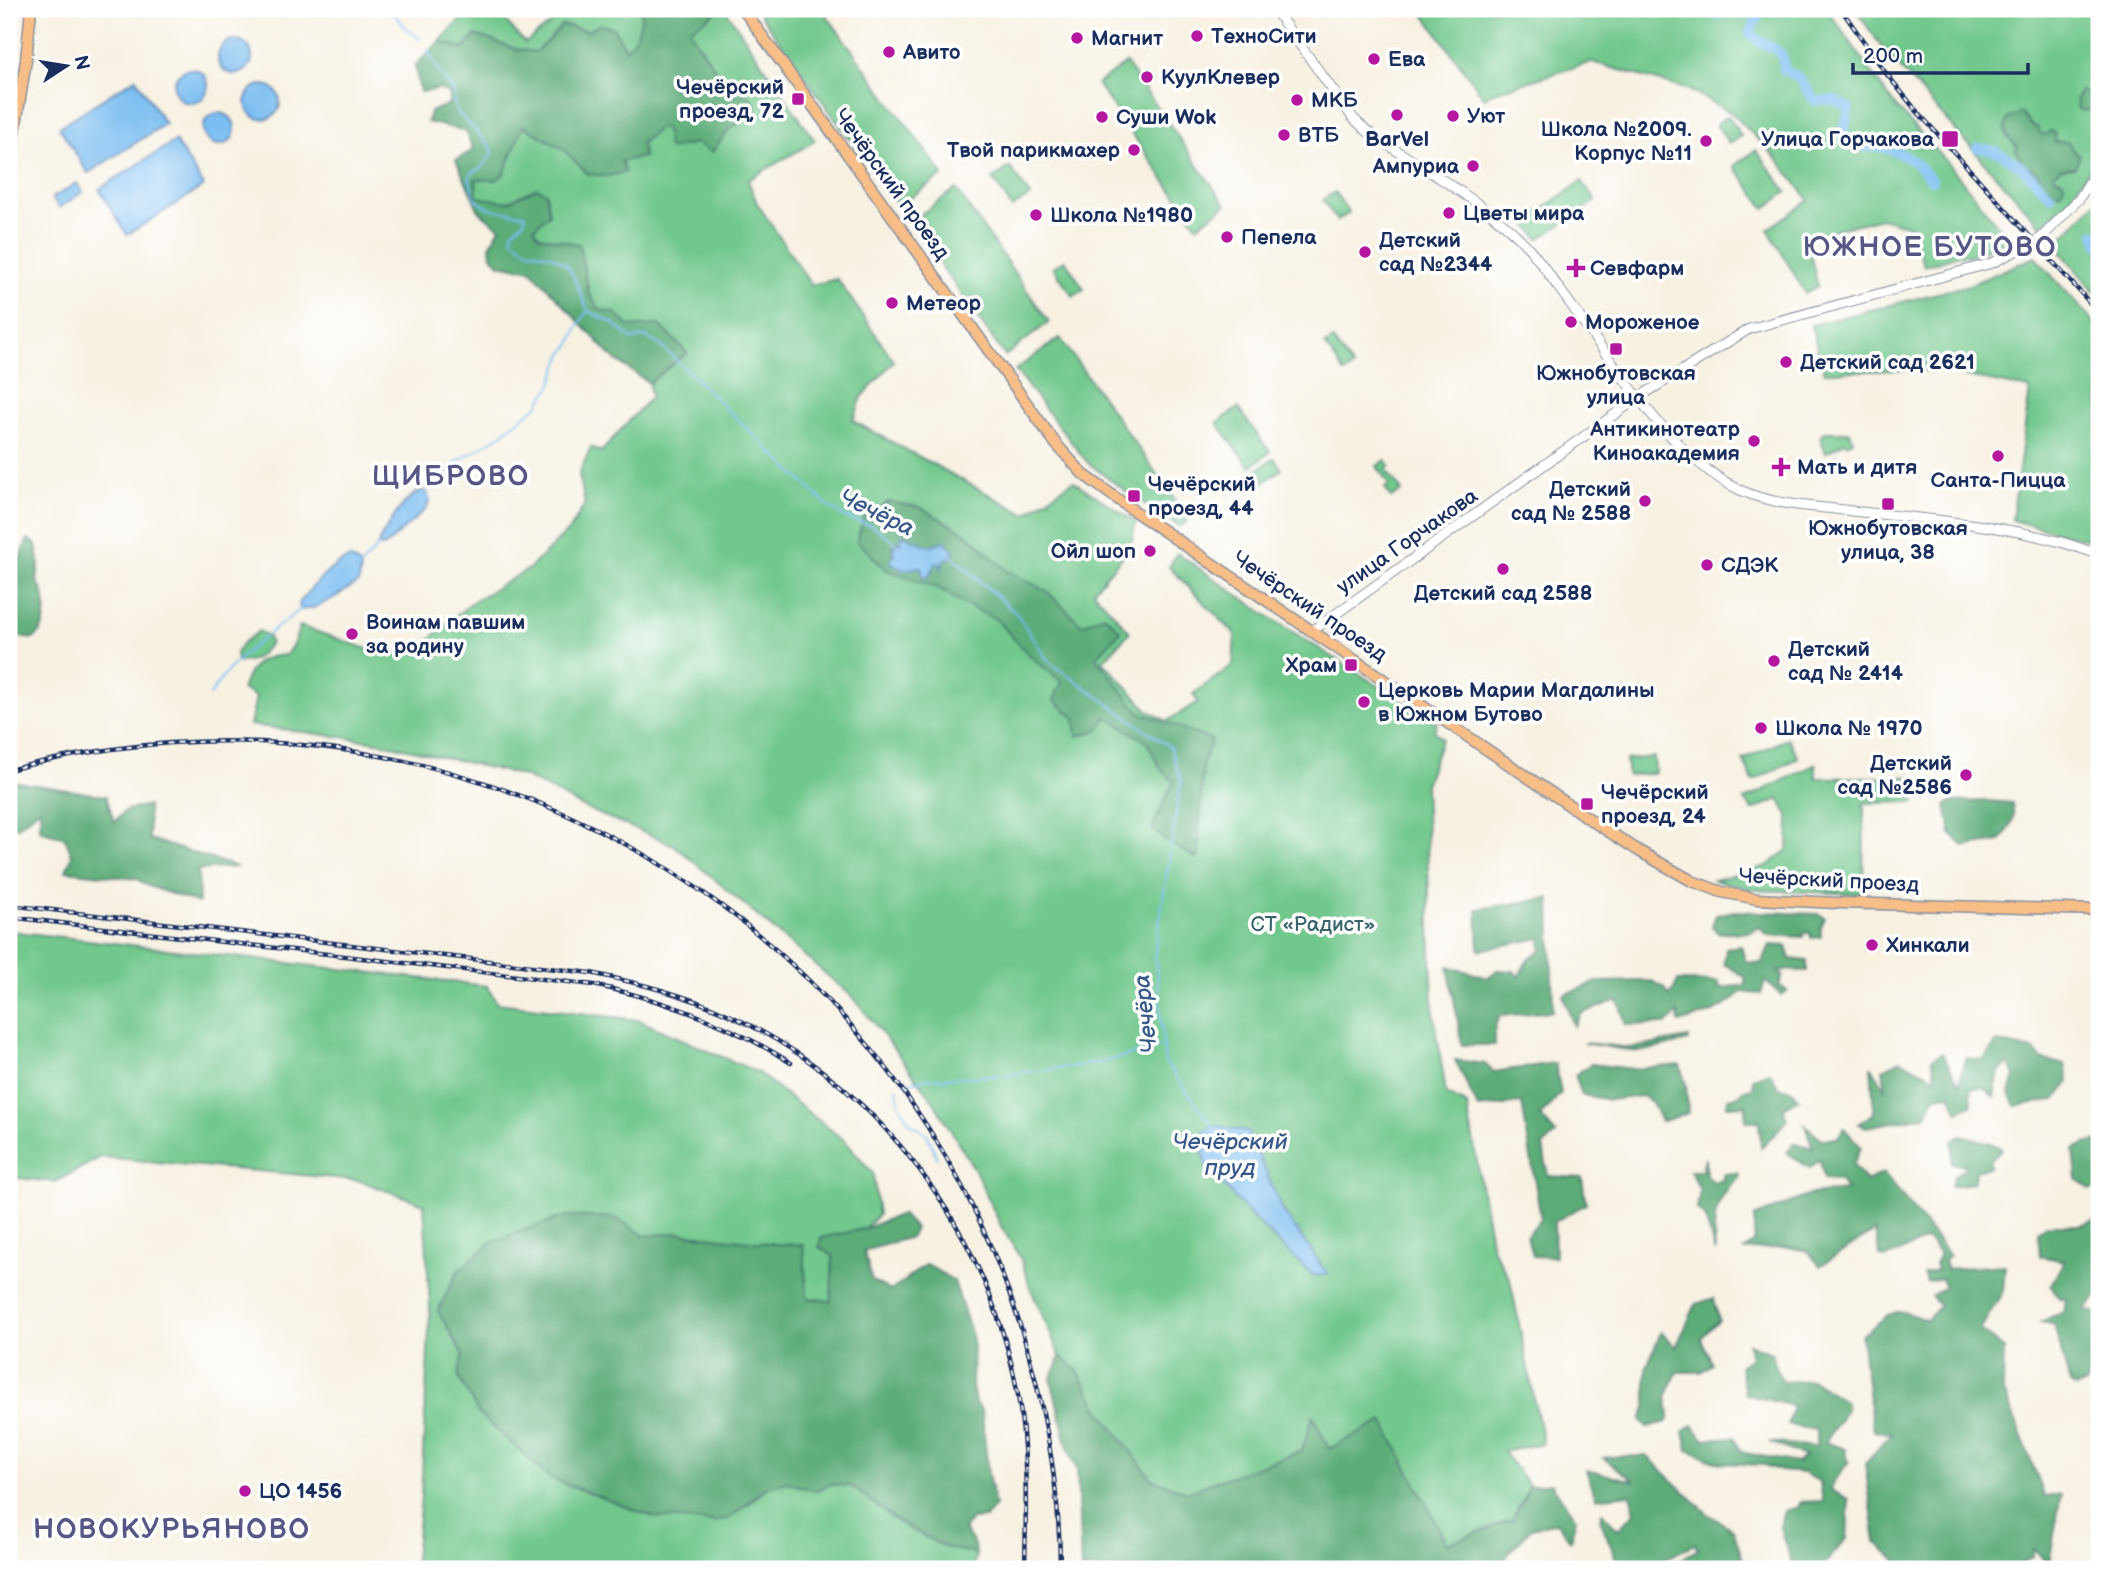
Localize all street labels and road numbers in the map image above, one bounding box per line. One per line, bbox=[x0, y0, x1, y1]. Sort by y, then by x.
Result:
street label: Чечёрский проезд bbox=[828, 104, 955, 265]
street label: улица Горчакова bbox=[1332, 483, 1483, 599]
street label: Чечёрский проезд bbox=[1228, 546, 1392, 667]
street label: Чечёрский проезд bbox=[1738, 863, 1920, 898]

